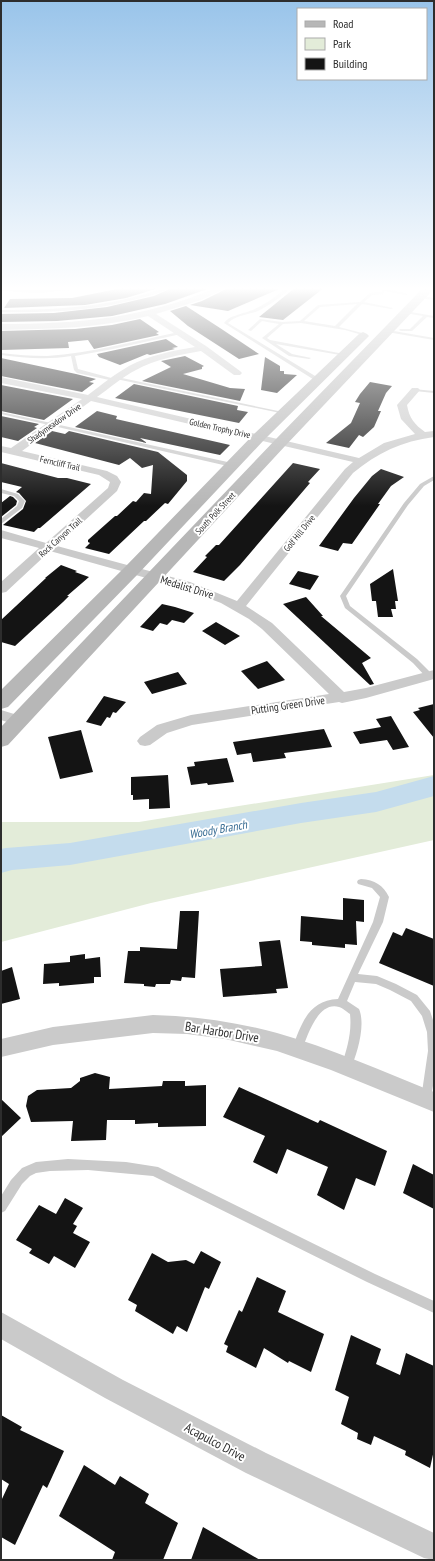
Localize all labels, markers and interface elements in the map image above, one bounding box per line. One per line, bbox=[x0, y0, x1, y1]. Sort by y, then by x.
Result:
legend bbox=[297, 8, 427, 80]
text: Road bbox=[333, 16, 353, 31]
text: Park bbox=[333, 36, 351, 51]
text: Building bbox=[333, 56, 368, 71]
street label: Shadymeadow Drive bbox=[25, 400, 83, 446]
street label: Golden Trophy Drive bbox=[188, 416, 252, 440]
street label: Ferncliff Trail bbox=[39, 453, 82, 473]
street label: South Polk Street bbox=[193, 489, 238, 536]
street label: Golf Hill Drive bbox=[281, 512, 317, 554]
street label: Rock Canyon Trail bbox=[36, 514, 84, 559]
street label: Medalist Drive bbox=[159, 572, 216, 602]
street label: Putting Green Drive bbox=[250, 693, 326, 717]
water label: Woody Branch bbox=[188, 816, 249, 841]
street label: Bar Harbor Drive bbox=[184, 1018, 260, 1046]
street label: Acapulco Drive bbox=[182, 1419, 248, 1465]

